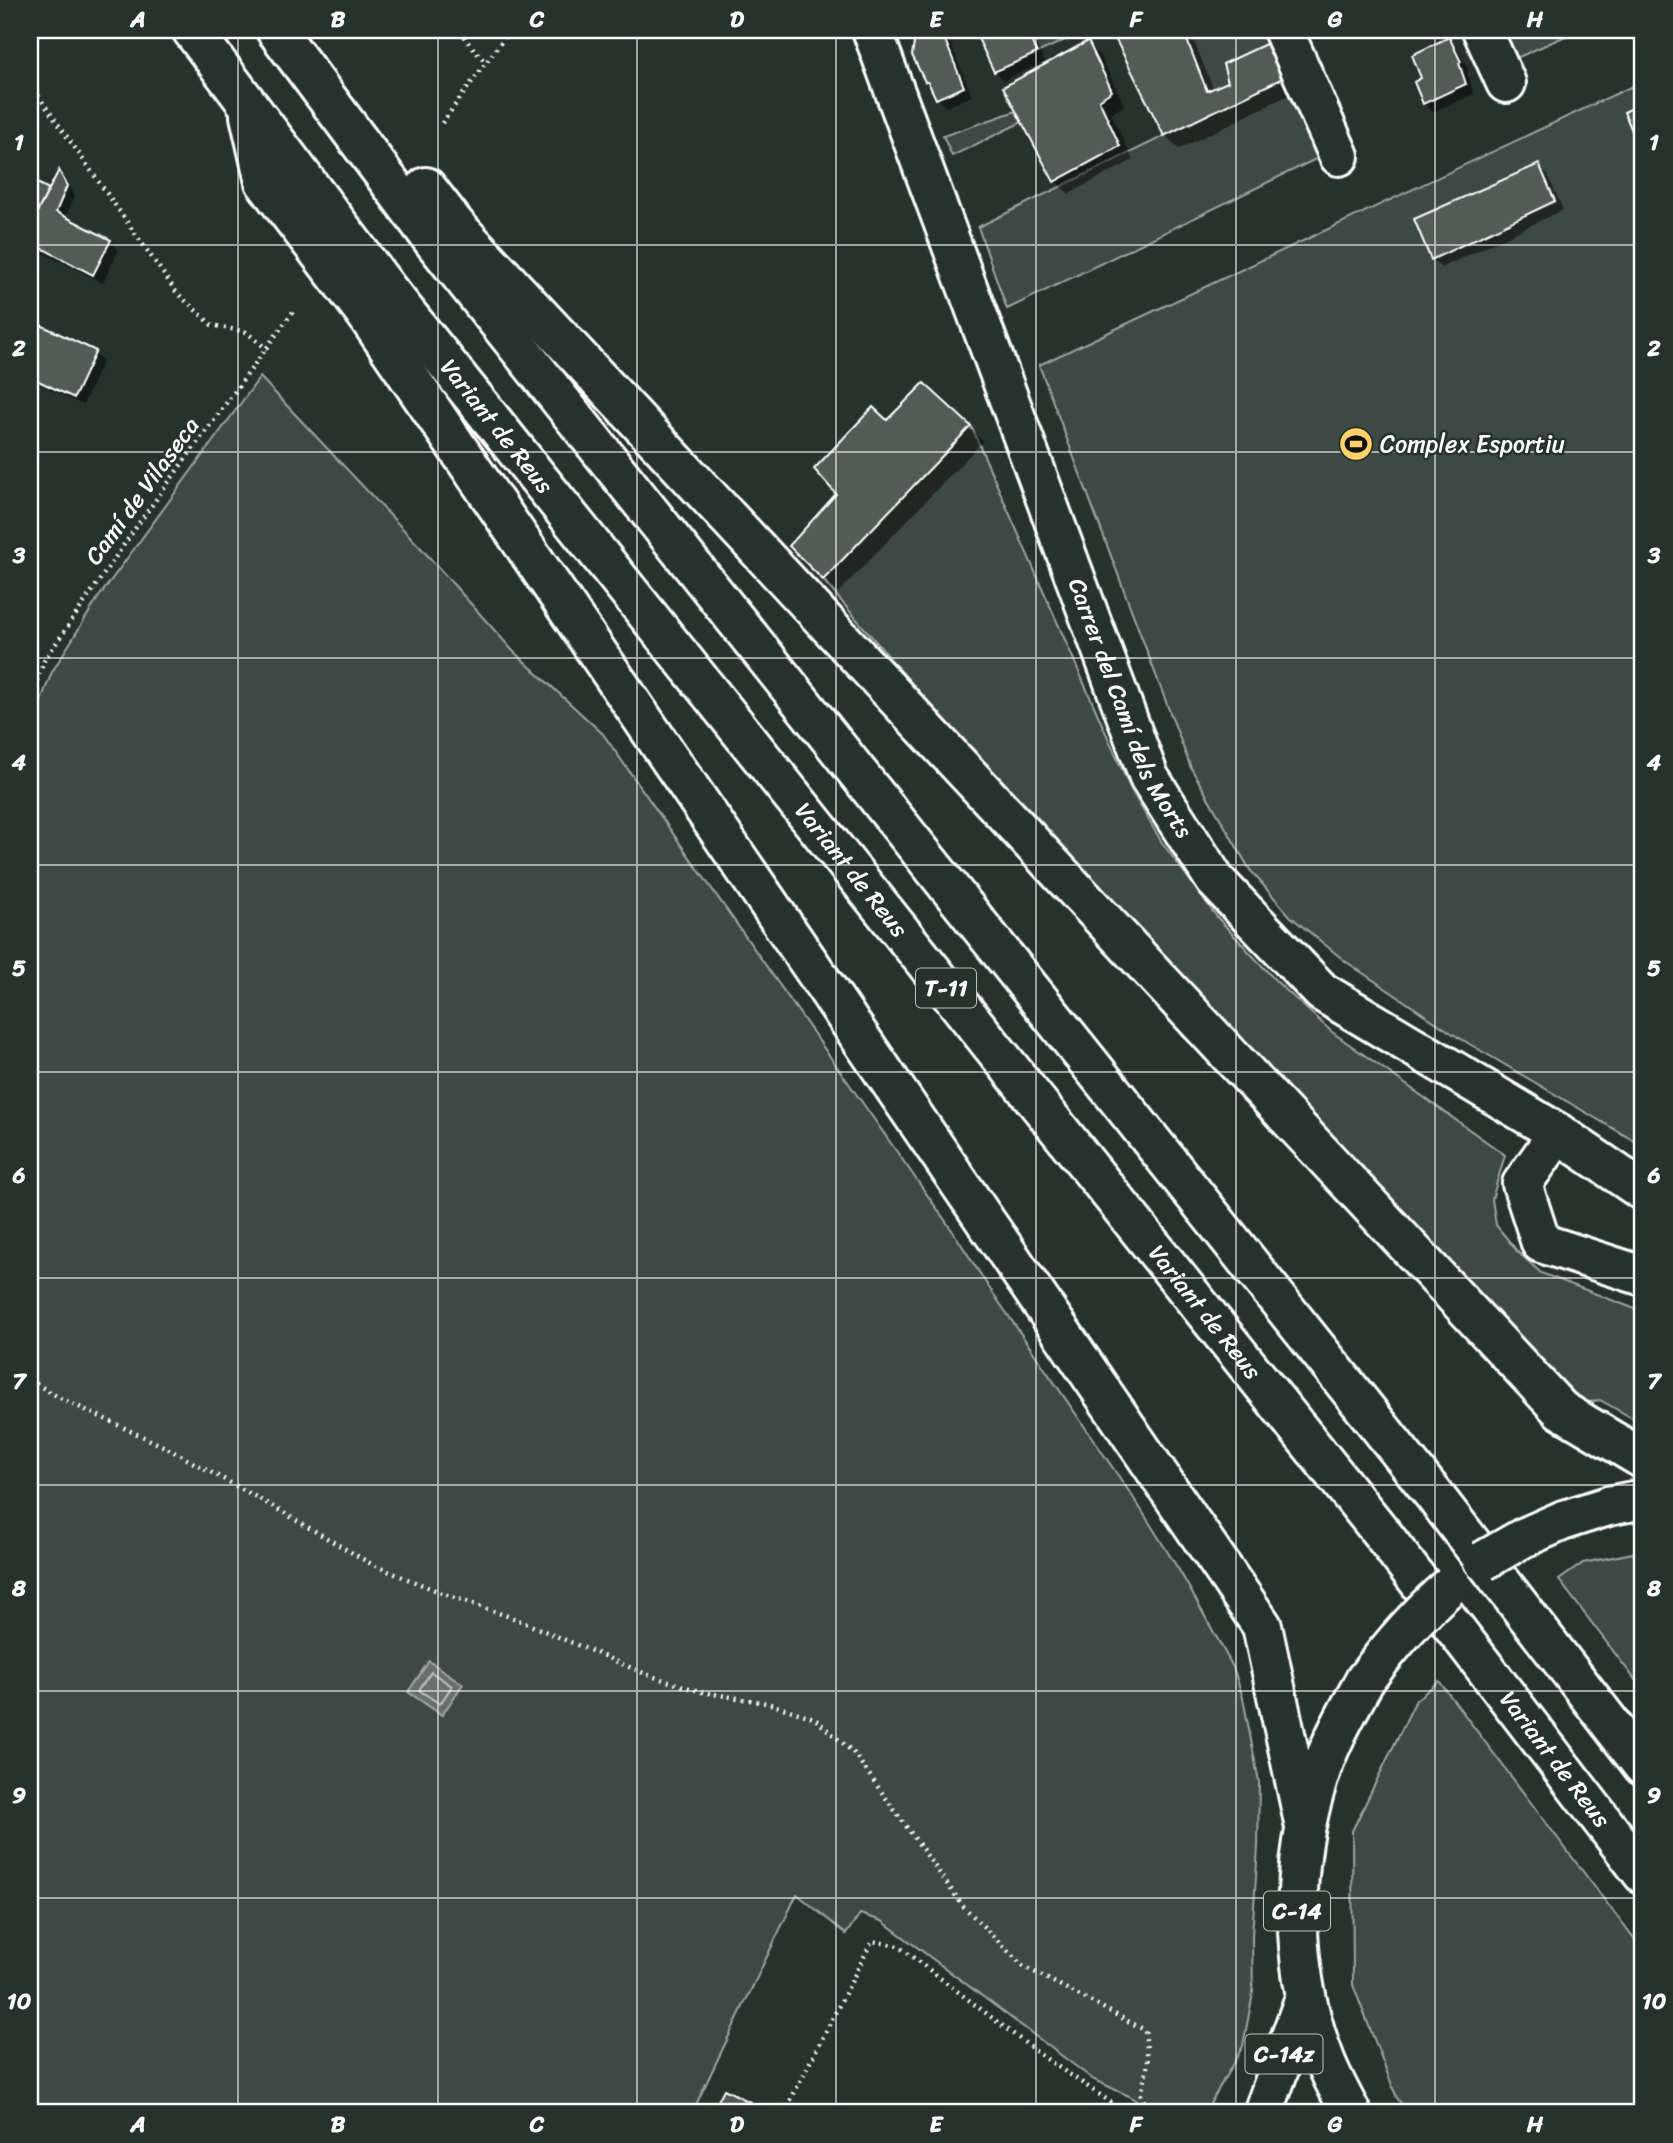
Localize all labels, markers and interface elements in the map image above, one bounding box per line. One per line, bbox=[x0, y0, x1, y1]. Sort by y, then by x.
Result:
text: A bbox=[129, 0, 146, 40]
text: B bbox=[331, 0, 346, 40]
text: C bbox=[529, 0, 545, 40]
text: D bbox=[730, 0, 745, 40]
text: E bbox=[930, 0, 945, 40]
text: F bbox=[1129, 0, 1144, 40]
text: G bbox=[1327, 0, 1343, 40]
text: H bbox=[1526, 0, 1544, 40]
text: 1 bbox=[14, 122, 24, 163]
text: 1 bbox=[1649, 122, 1659, 163]
text: 2 bbox=[11, 328, 26, 369]
text: 2 bbox=[1646, 328, 1661, 369]
street label: Variant de Reus bbox=[429, 349, 564, 504]
street label: Camí de Vilaseca bbox=[73, 408, 211, 574]
place label: Complex Esportiu bbox=[1380, 423, 1565, 465]
sports icon: Complex Esportiu bbox=[1337, 425, 1375, 463]
text: 3 bbox=[12, 535, 26, 576]
text: 3 bbox=[1647, 535, 1661, 576]
street label: Carrer del Camí dels Morts bbox=[1056, 572, 1204, 847]
text: 4 bbox=[11, 742, 27, 783]
text: 4 bbox=[1646, 742, 1662, 783]
street label: Variant de Reus bbox=[784, 793, 919, 947]
text: 5 bbox=[12, 948, 26, 989]
text: 5 bbox=[1647, 948, 1661, 989]
road number: T-11 bbox=[916, 968, 976, 1007]
text: 6 bbox=[11, 1155, 26, 1196]
text: 6 bbox=[1646, 1155, 1661, 1196]
street label: Variant de Reus bbox=[1137, 1235, 1273, 1389]
text: 7 bbox=[12, 1361, 27, 1402]
text: 7 bbox=[1647, 1361, 1662, 1402]
text: 8 bbox=[11, 1568, 26, 1609]
text: 8 bbox=[1646, 1568, 1661, 1609]
street label: Variant de Reus bbox=[1488, 1681, 1622, 1837]
text: 9 bbox=[12, 1775, 26, 1816]
text: 9 bbox=[1647, 1775, 1661, 1816]
road number: C-14 bbox=[1264, 1892, 1330, 1930]
text: 10 bbox=[7, 1981, 32, 2022]
text: 10 bbox=[1642, 1981, 1667, 2022]
road number: C-14z bbox=[1246, 2035, 1322, 2074]
text: A bbox=[129, 2104, 146, 2143]
text: B bbox=[331, 2104, 346, 2143]
text: C bbox=[529, 2104, 545, 2143]
text: D bbox=[730, 2104, 745, 2143]
text: E bbox=[930, 2104, 945, 2143]
text: F bbox=[1129, 2104, 1144, 2143]
text: G bbox=[1327, 2104, 1343, 2143]
text: H bbox=[1526, 2104, 1544, 2143]

